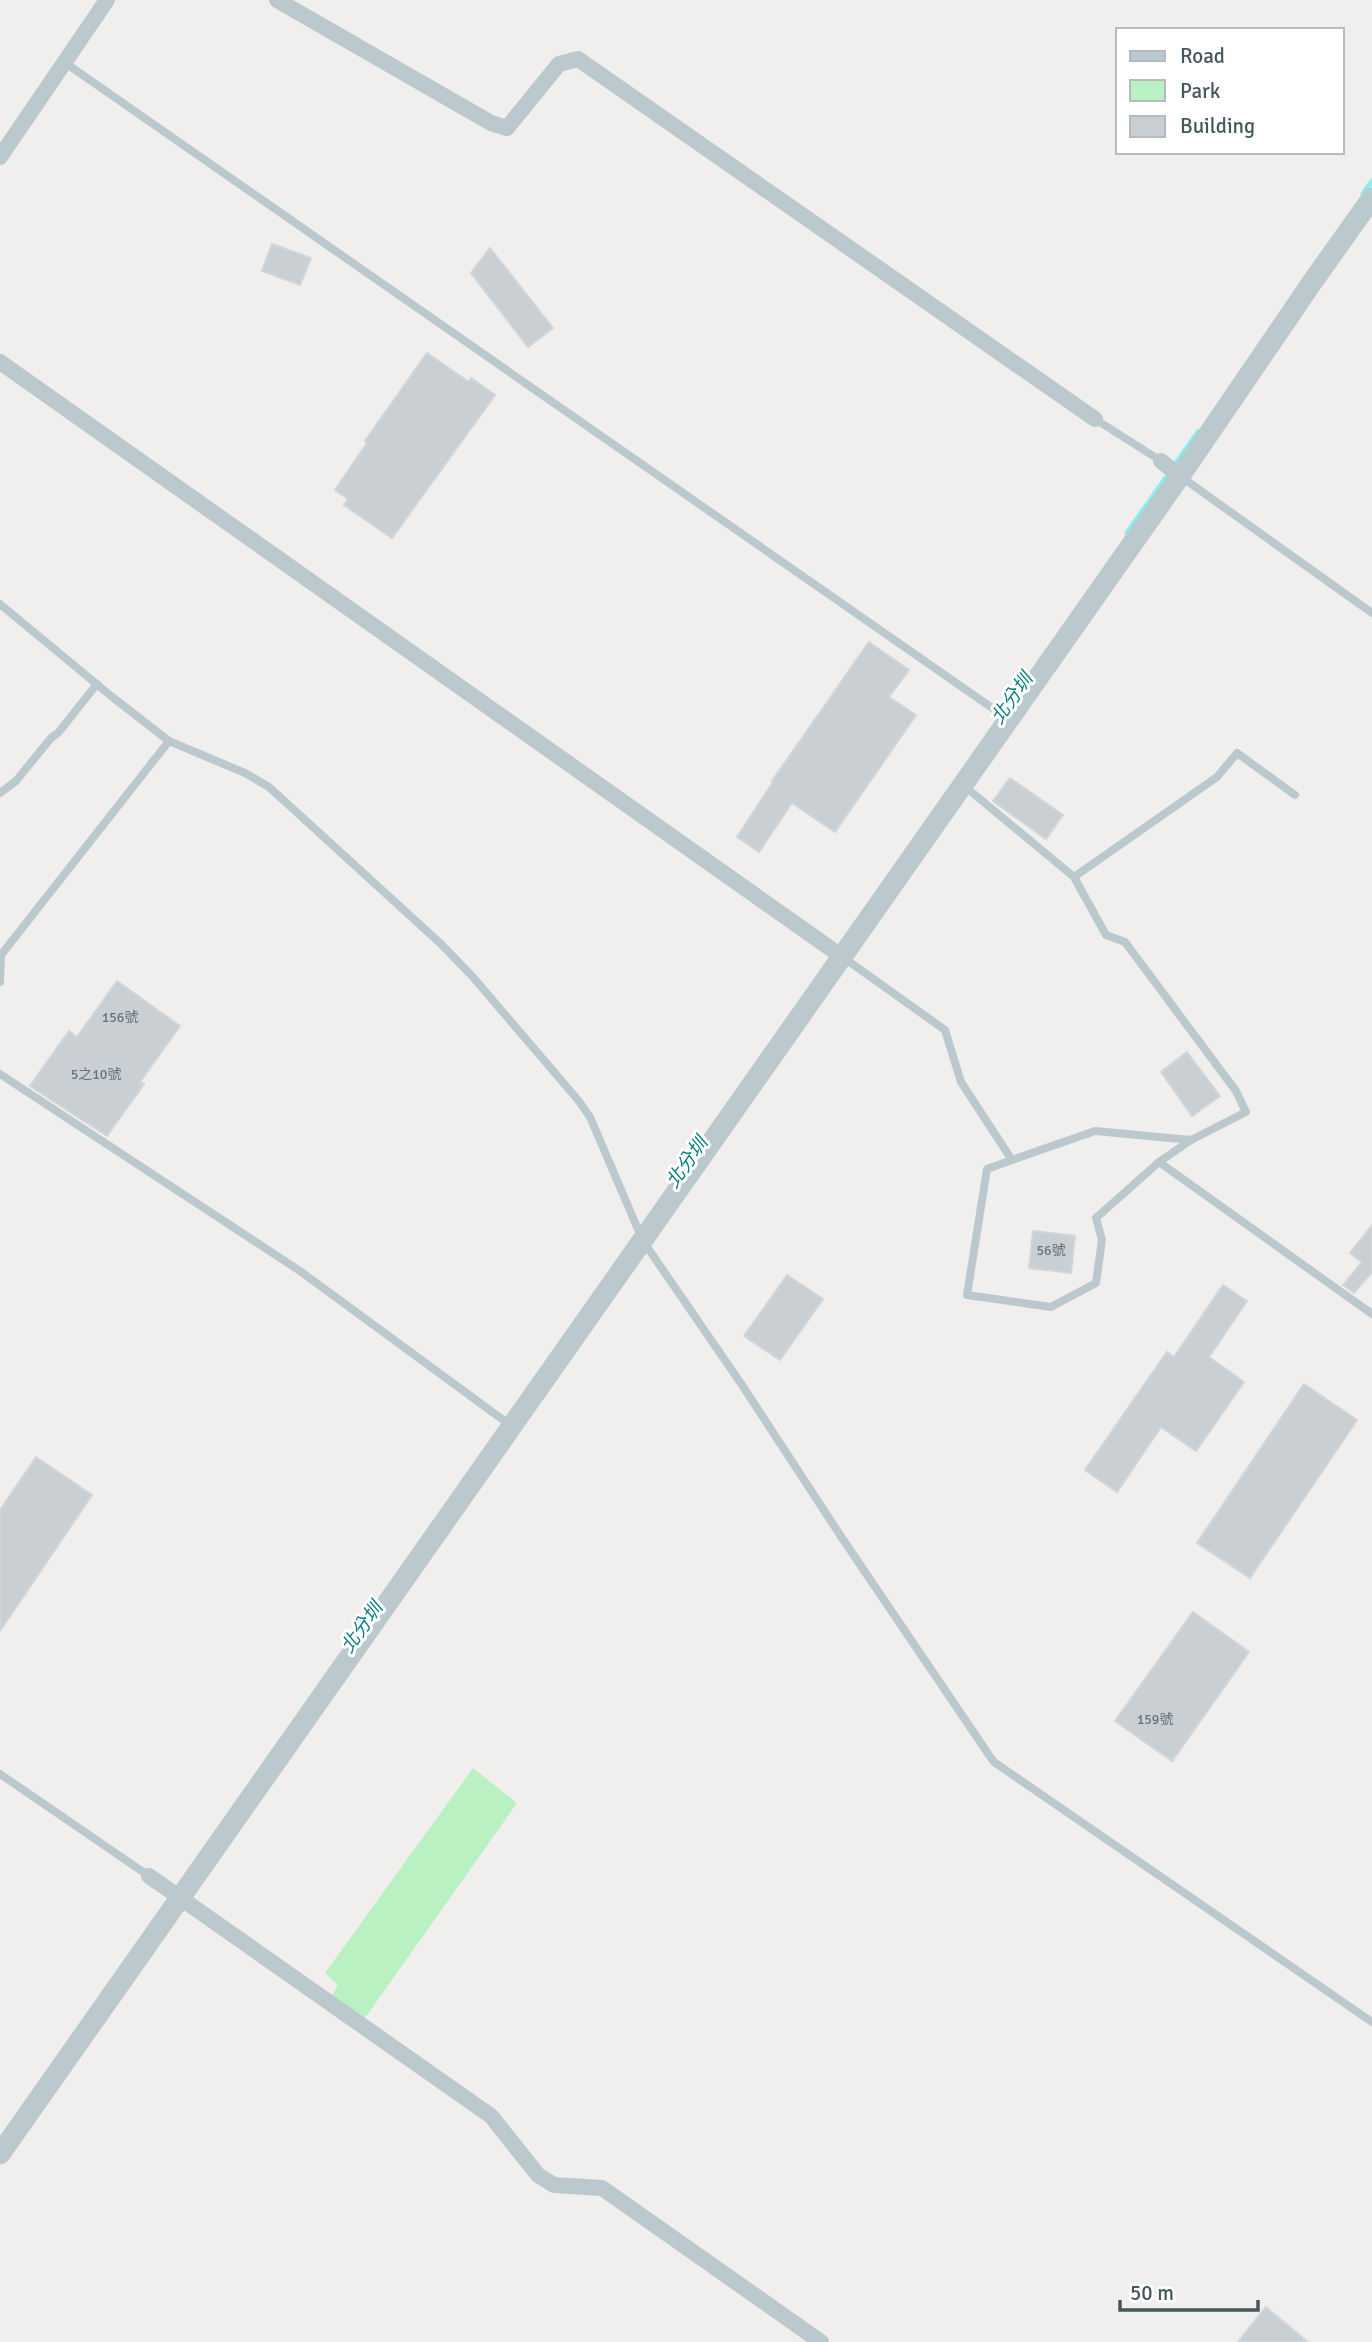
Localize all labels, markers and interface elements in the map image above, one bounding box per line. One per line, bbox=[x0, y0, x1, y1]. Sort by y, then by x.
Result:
legend bbox=[1116, 28, 1344, 154]
text: Road bbox=[1180, 43, 1225, 69]
text: Park bbox=[1180, 78, 1221, 104]
text: Building bbox=[1180, 113, 1255, 139]
water label: 北分圳 bbox=[986, 666, 1040, 729]
house number: 156號 bbox=[102, 1009, 138, 1026]
house number: 5之10號 bbox=[71, 1066, 121, 1083]
water label: 北分圳 bbox=[661, 1130, 715, 1193]
house number: 56號 bbox=[1036, 1242, 1066, 1259]
water label: 北分圳 bbox=[336, 1595, 390, 1658]
house number: 159號 bbox=[1137, 1711, 1173, 1728]
scale bar bbox=[1120, 2268, 1258, 2312]
text: 50 m bbox=[1130, 2280, 1174, 2306]

